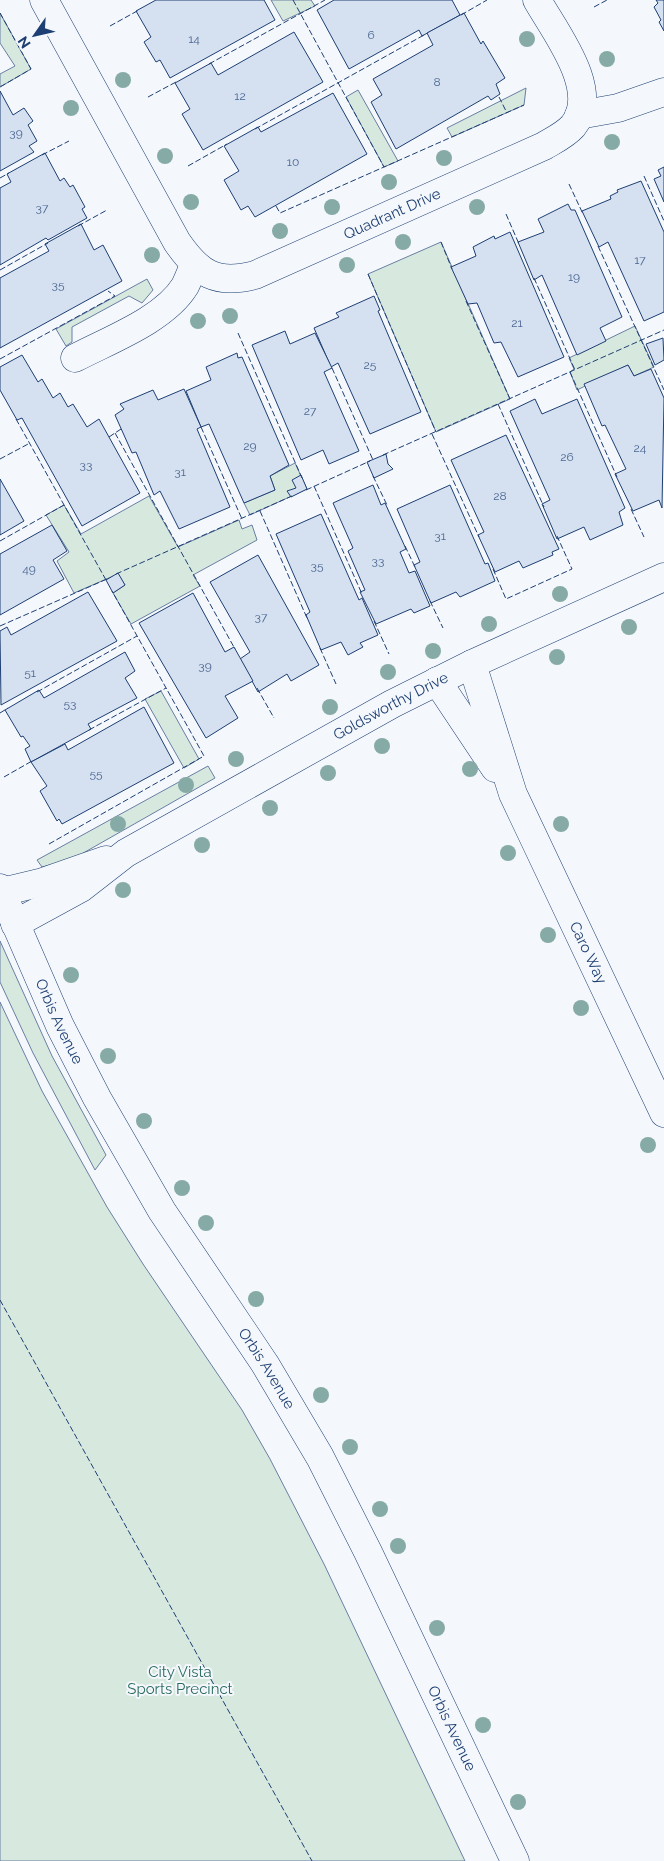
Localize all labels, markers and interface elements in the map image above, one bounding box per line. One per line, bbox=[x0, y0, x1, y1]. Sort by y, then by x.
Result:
north arrow bbox=[10, 10, 60, 60]
house number: 6 bbox=[367, 28, 375, 42]
house number: 14 bbox=[188, 32, 200, 46]
text: N bbox=[15, 33, 34, 51]
house number: 8 bbox=[433, 75, 441, 89]
house number: 12 bbox=[234, 89, 246, 103]
house number: 39 bbox=[9, 126, 23, 140]
house number: 10 bbox=[287, 155, 299, 169]
street label: Quadrant Drive bbox=[341, 184, 444, 243]
house number: 37 bbox=[36, 201, 49, 215]
house number: 17 bbox=[634, 253, 646, 267]
house number: 19 bbox=[568, 270, 580, 284]
house number: 35 bbox=[52, 278, 65, 292]
house number: 21 bbox=[511, 316, 523, 330]
house number: 25 bbox=[364, 358, 377, 372]
house number: 27 bbox=[304, 404, 317, 418]
house number: 29 bbox=[243, 439, 257, 453]
house number: 24 bbox=[634, 441, 647, 455]
house number: 26 bbox=[560, 450, 574, 464]
house number: 33 bbox=[80, 458, 92, 472]
house number: 31 bbox=[174, 465, 186, 479]
house number: 28 bbox=[493, 489, 507, 503]
house number: 31 bbox=[434, 529, 446, 543]
house number: 33 bbox=[372, 554, 384, 568]
house number: 35 bbox=[311, 559, 324, 573]
house number: 49 bbox=[22, 562, 36, 576]
house number: 37 bbox=[255, 610, 268, 624]
house number: 39 bbox=[198, 659, 212, 673]
house number: 51 bbox=[24, 666, 36, 680]
street label: Goldsworthy Drive bbox=[330, 668, 451, 744]
house number: 53 bbox=[64, 697, 76, 711]
house number: 55 bbox=[89, 767, 103, 781]
street label: Caro Way bbox=[566, 919, 611, 987]
street label: Orbis Avenue bbox=[32, 976, 87, 1067]
street label: Orbis Avenue bbox=[234, 1325, 299, 1413]
park label: City Vista Sports Precinct bbox=[127, 1663, 233, 1698]
street label: Orbis Avenue bbox=[424, 1683, 480, 1774]

